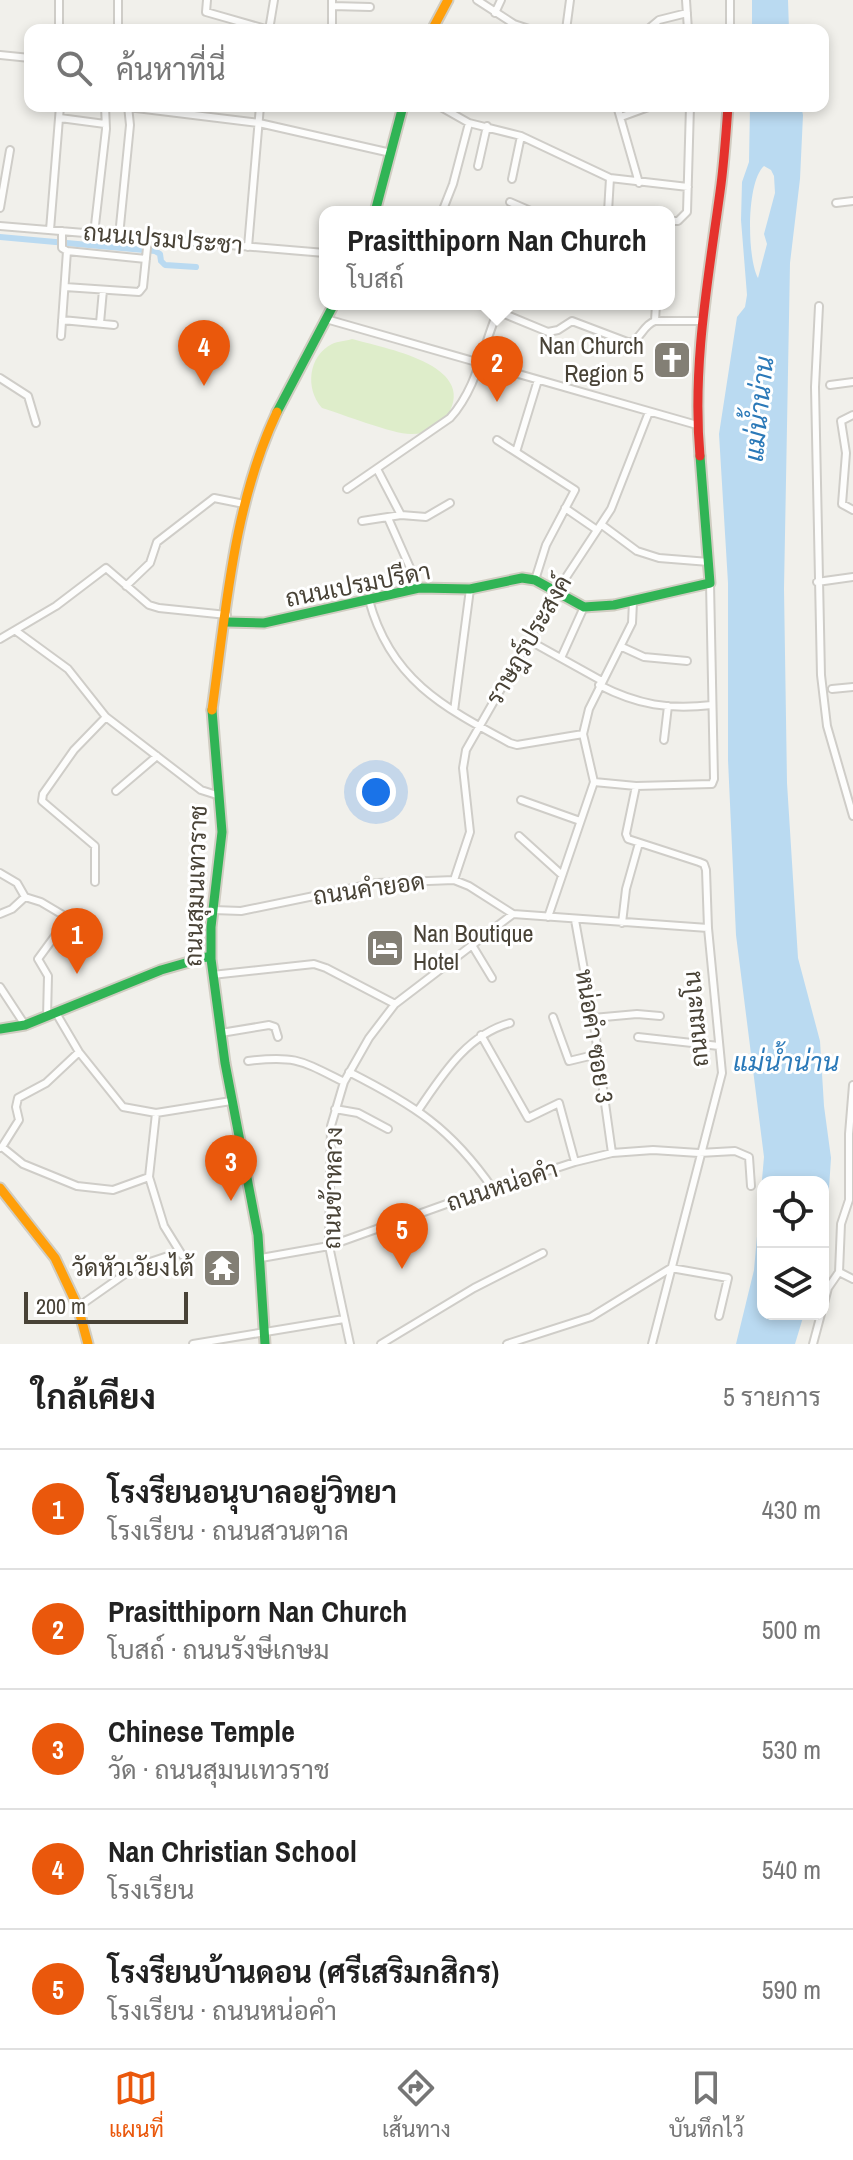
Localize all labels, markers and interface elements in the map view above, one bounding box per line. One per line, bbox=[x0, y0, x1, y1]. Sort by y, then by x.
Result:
search box bbox=[24, 24, 829, 112]
icon: search bbox=[52, 46, 96, 90]
text: ค้นหาที่นี่ bbox=[116, 49, 226, 89]
popup bbox=[319, 206, 675, 310]
street label: ถนนเปรมประชา bbox=[82, 215, 244, 261]
text: Prasitthiporn Nan Church bbox=[347, 220, 647, 260]
text: โบสถ์ bbox=[347, 261, 404, 296]
pin: 4 bbox=[178, 320, 230, 386]
place label: Nan Church Region 5 bbox=[539, 329, 644, 389]
pin: 2 bbox=[471, 336, 523, 402]
church icon: Nan Church Region 5 bbox=[651, 339, 693, 381]
water label: แม่น้ำน่าน bbox=[733, 354, 781, 463]
street label: ถนนเปรมปรีดา bbox=[282, 554, 433, 614]
street label: ราษฎร์ประสงค์ bbox=[478, 569, 579, 711]
your location bbox=[356, 772, 396, 812]
street label: ถนนสุมนเทวราช bbox=[176, 805, 215, 967]
street label: ถนนคำยอด bbox=[311, 864, 427, 912]
pin: 1 bbox=[51, 908, 103, 974]
place label: Nan Boutique Hotel bbox=[413, 917, 533, 977]
hotel icon: Nan Boutique Hotel bbox=[364, 927, 406, 969]
street label: หน่อคำ ซอย 3 bbox=[569, 967, 621, 1105]
street label: ถนนมะโน bbox=[675, 970, 715, 1069]
water label: แม่น้ำน่าน bbox=[733, 1041, 839, 1079]
street label: ถนนข้าหลวง bbox=[315, 1126, 349, 1250]
pin: 3 bbox=[205, 1135, 257, 1201]
street label: ถนนหน่อคำ bbox=[442, 1152, 561, 1218]
map controls bbox=[757, 1176, 829, 1320]
button: locate bbox=[757, 1176, 829, 1248]
pin: 5 bbox=[376, 1203, 428, 1269]
temple icon: วัดหัวเวัยงไต้ bbox=[201, 1247, 243, 1289]
button: layers bbox=[757, 1248, 829, 1320]
place label: วัดหัวเวัยงไต้ bbox=[72, 1251, 195, 1283]
scale bar bbox=[24, 1288, 188, 1324]
text: 200 m bbox=[36, 1291, 86, 1321]
text: ใกล้เคียง bbox=[32, 1374, 156, 1420]
text: 5 รายการ bbox=[723, 1379, 821, 1414]
text: โรงรียนอนุบาลอยู่วิทยา bbox=[108, 1472, 397, 1512]
text: 1 bbox=[52, 1492, 64, 1527]
text: 430 m bbox=[762, 1492, 821, 1527]
text: โรงเรียน · ถนนสวนตาล bbox=[108, 1513, 349, 1548]
text: Prasitthiporn Nan Church bbox=[108, 1591, 407, 1631]
text: 2 bbox=[52, 1612, 64, 1647]
text: 500 m bbox=[762, 1612, 821, 1647]
text: โบสถ์ · ถนนรังษีเกษม bbox=[108, 1632, 329, 1667]
text: Chinese Temple bbox=[108, 1711, 295, 1751]
text: 3 bbox=[52, 1732, 64, 1767]
text: 530 m bbox=[762, 1732, 821, 1767]
text: วัด · ถนนสุมนเทวราช bbox=[108, 1752, 330, 1787]
text: Nan Christian School bbox=[108, 1831, 357, 1871]
text: 4 bbox=[52, 1852, 64, 1887]
text: 540 m bbox=[762, 1852, 821, 1887]
text: โรงเรียน bbox=[108, 1872, 194, 1907]
text: โรงรียนบ้านดอน (ศรีเสริมกสิกร) bbox=[108, 1952, 499, 1992]
text: 5 bbox=[52, 1972, 64, 2007]
text: 590 m bbox=[762, 1972, 821, 2007]
text: โรงเรียน · ถนนหน่อคำ bbox=[108, 1993, 337, 2028]
tab: แผนที่ bbox=[109, 2066, 164, 2144]
tab: เส้นทาง bbox=[382, 2066, 451, 2144]
tab: บันทึกไว้ bbox=[669, 2066, 744, 2144]

